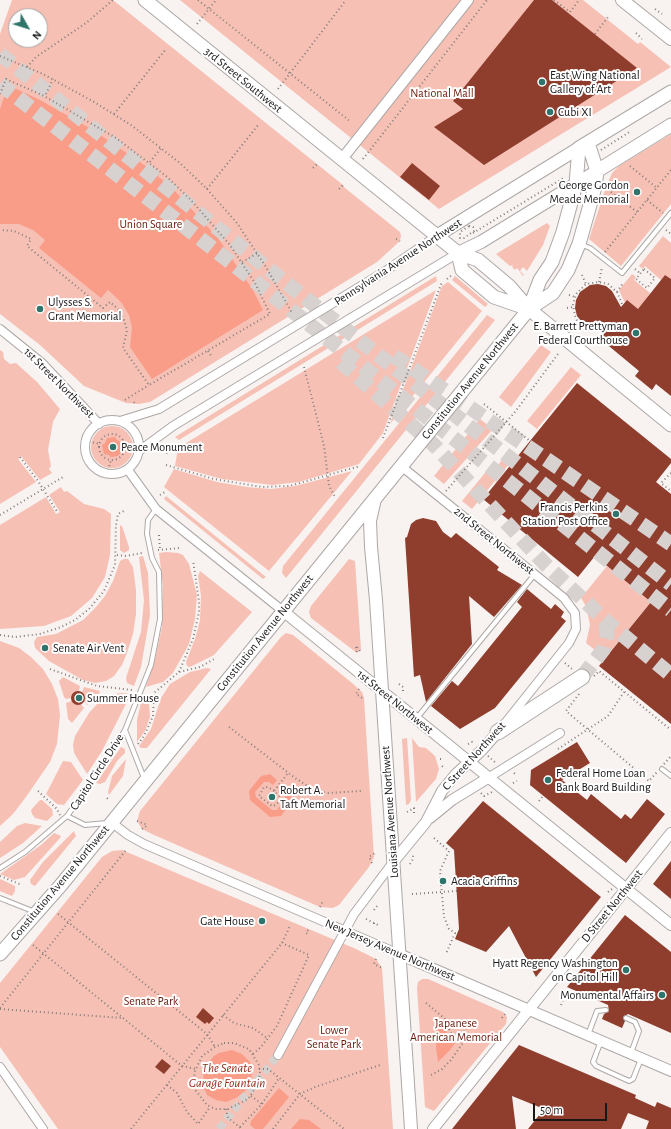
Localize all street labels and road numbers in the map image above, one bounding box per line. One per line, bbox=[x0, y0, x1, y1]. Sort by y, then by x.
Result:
street label: 3rd Street Southwest bbox=[201, 44, 285, 116]
street label: Pennsylvania Avenue Northwest bbox=[332, 215, 464, 309]
street label: Constitution Avenue Northwest bbox=[419, 320, 521, 442]
street label: 1st Street Northwest bbox=[21, 345, 97, 421]
street label: 2nd Street Northwest bbox=[451, 504, 537, 578]
street label: Constitution Avenue Northwest bbox=[214, 572, 316, 694]
street label: 1st Street Northwest bbox=[354, 667, 436, 737]
street label: C Street Northwest bbox=[439, 719, 509, 793]
street label: Capitol Circle Drive bbox=[67, 731, 127, 813]
street label: Louisiana Avenue Northwest bbox=[378, 745, 402, 879]
street label: Constitution Avenue Northwest bbox=[8, 822, 112, 944]
street label: D Street Northwest bbox=[578, 867, 646, 945]
street label: New Jersey Avenue Northwest bbox=[323, 916, 457, 984]

